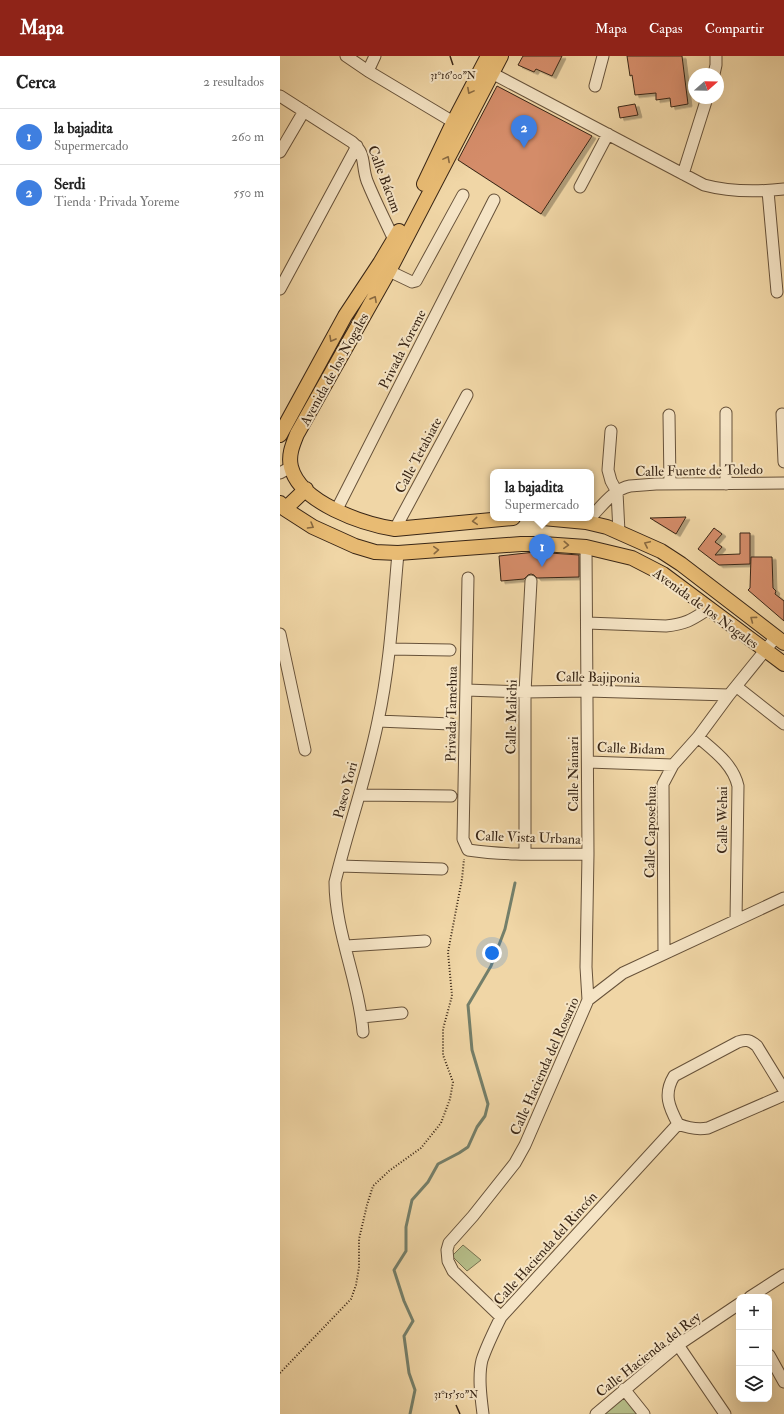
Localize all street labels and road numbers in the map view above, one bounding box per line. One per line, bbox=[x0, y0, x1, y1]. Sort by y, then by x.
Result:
street label: Calle Bácum bbox=[364, 143, 405, 215]
street label: Privada Yoreme bbox=[375, 306, 430, 392]
street label: Avenida de los Nogales bbox=[296, 310, 373, 429]
street label: Calle Tetabiate bbox=[391, 414, 446, 496]
street label: Calle Fuente de Toledo bbox=[635, 461, 763, 480]
street label: Avenida de los Nogales bbox=[649, 564, 762, 653]
street label: Privada Tamehua bbox=[442, 666, 461, 762]
street label: Calle Bajiponia bbox=[556, 668, 640, 688]
street label: Calle Malichi bbox=[502, 679, 521, 755]
street label: Calle Nainari bbox=[565, 736, 582, 812]
street label: Calle Bidam bbox=[597, 739, 665, 758]
street label: Paseo Yori bbox=[330, 760, 361, 820]
street label: Calle Caposehua bbox=[641, 785, 661, 878]
street label: Calle Wehai bbox=[714, 786, 731, 854]
street label: Calle Vista Urbana bbox=[475, 827, 581, 848]
street label: Calle Hacienda del Rosario bbox=[506, 994, 583, 1138]
street label: Calle Hacienda del Rincón bbox=[490, 1188, 601, 1309]
street label: Calle Hacienda del Rey bbox=[593, 1308, 705, 1401]

